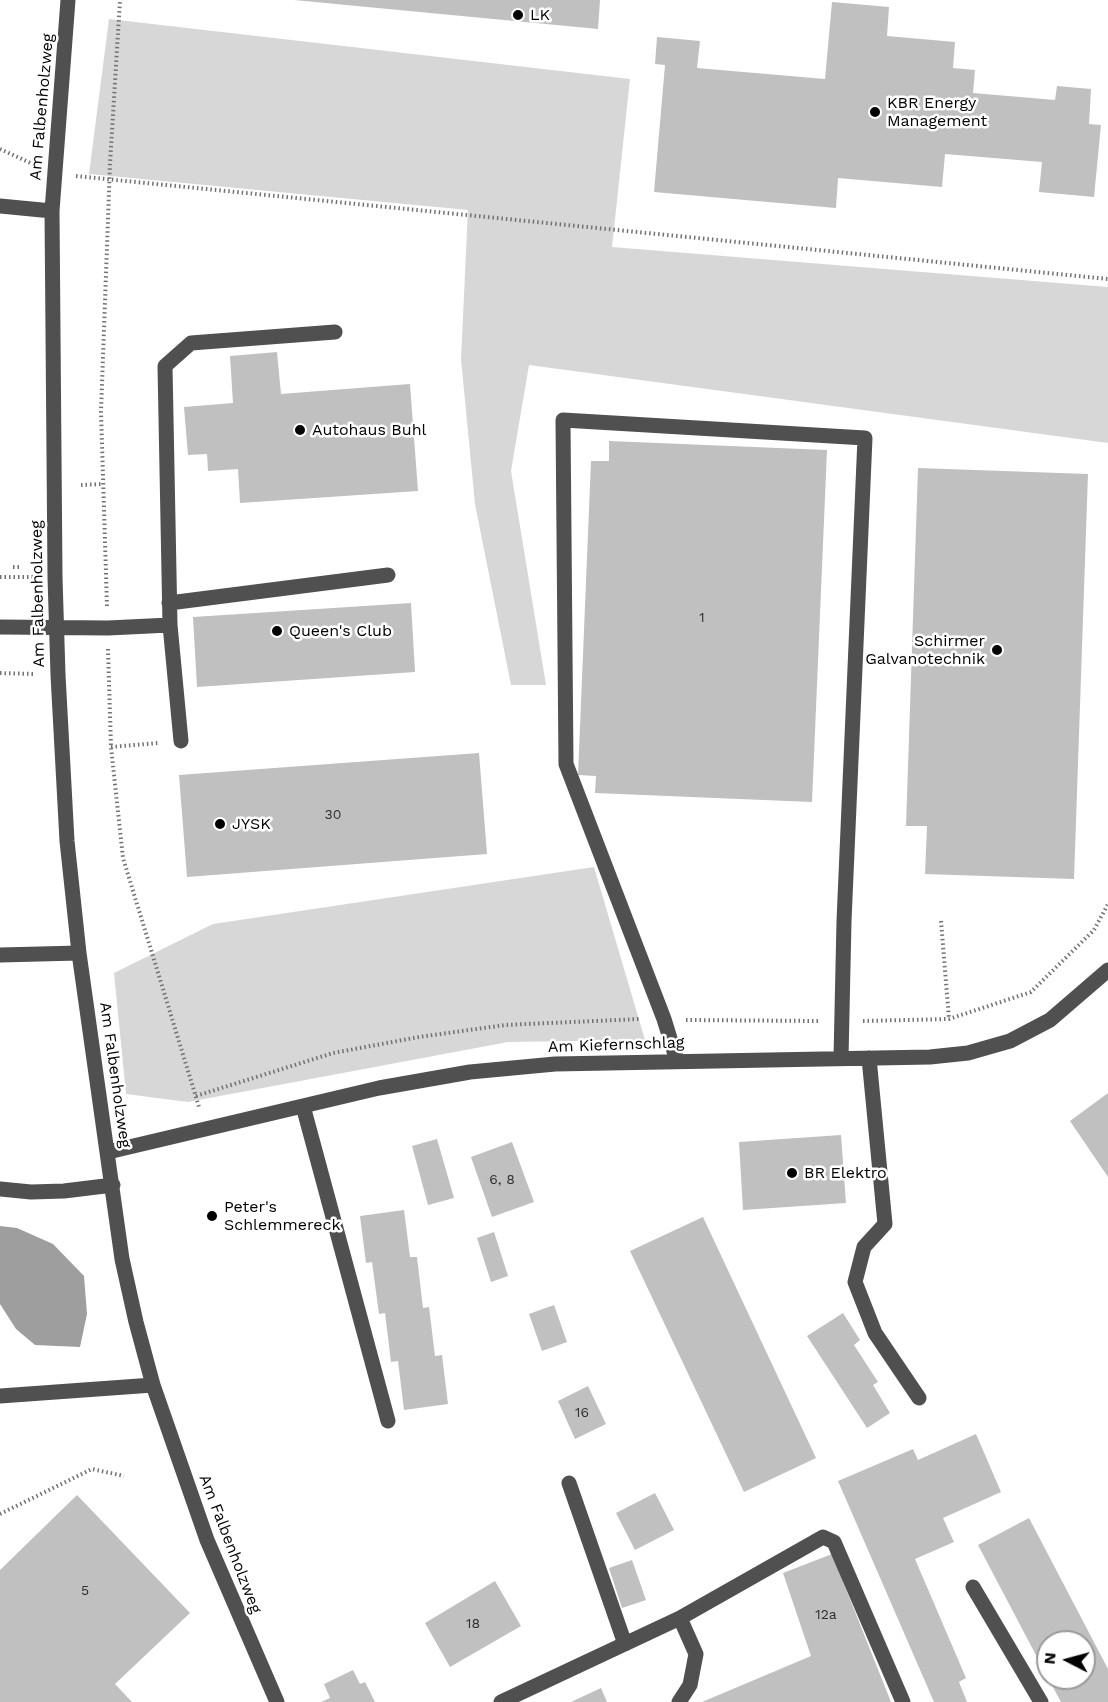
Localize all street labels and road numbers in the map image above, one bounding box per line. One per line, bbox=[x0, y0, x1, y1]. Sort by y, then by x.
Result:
street label: Am Falbenholzweg bbox=[26, 33, 58, 181]
street label: Am Falbenholzweg bbox=[27, 520, 49, 668]
street label: Am Falbenholzweg bbox=[95, 1001, 135, 1149]
street label: Am Kiefernschlag bbox=[547, 1033, 685, 1057]
street label: Am Falbenholzweg bbox=[195, 1472, 265, 1616]

